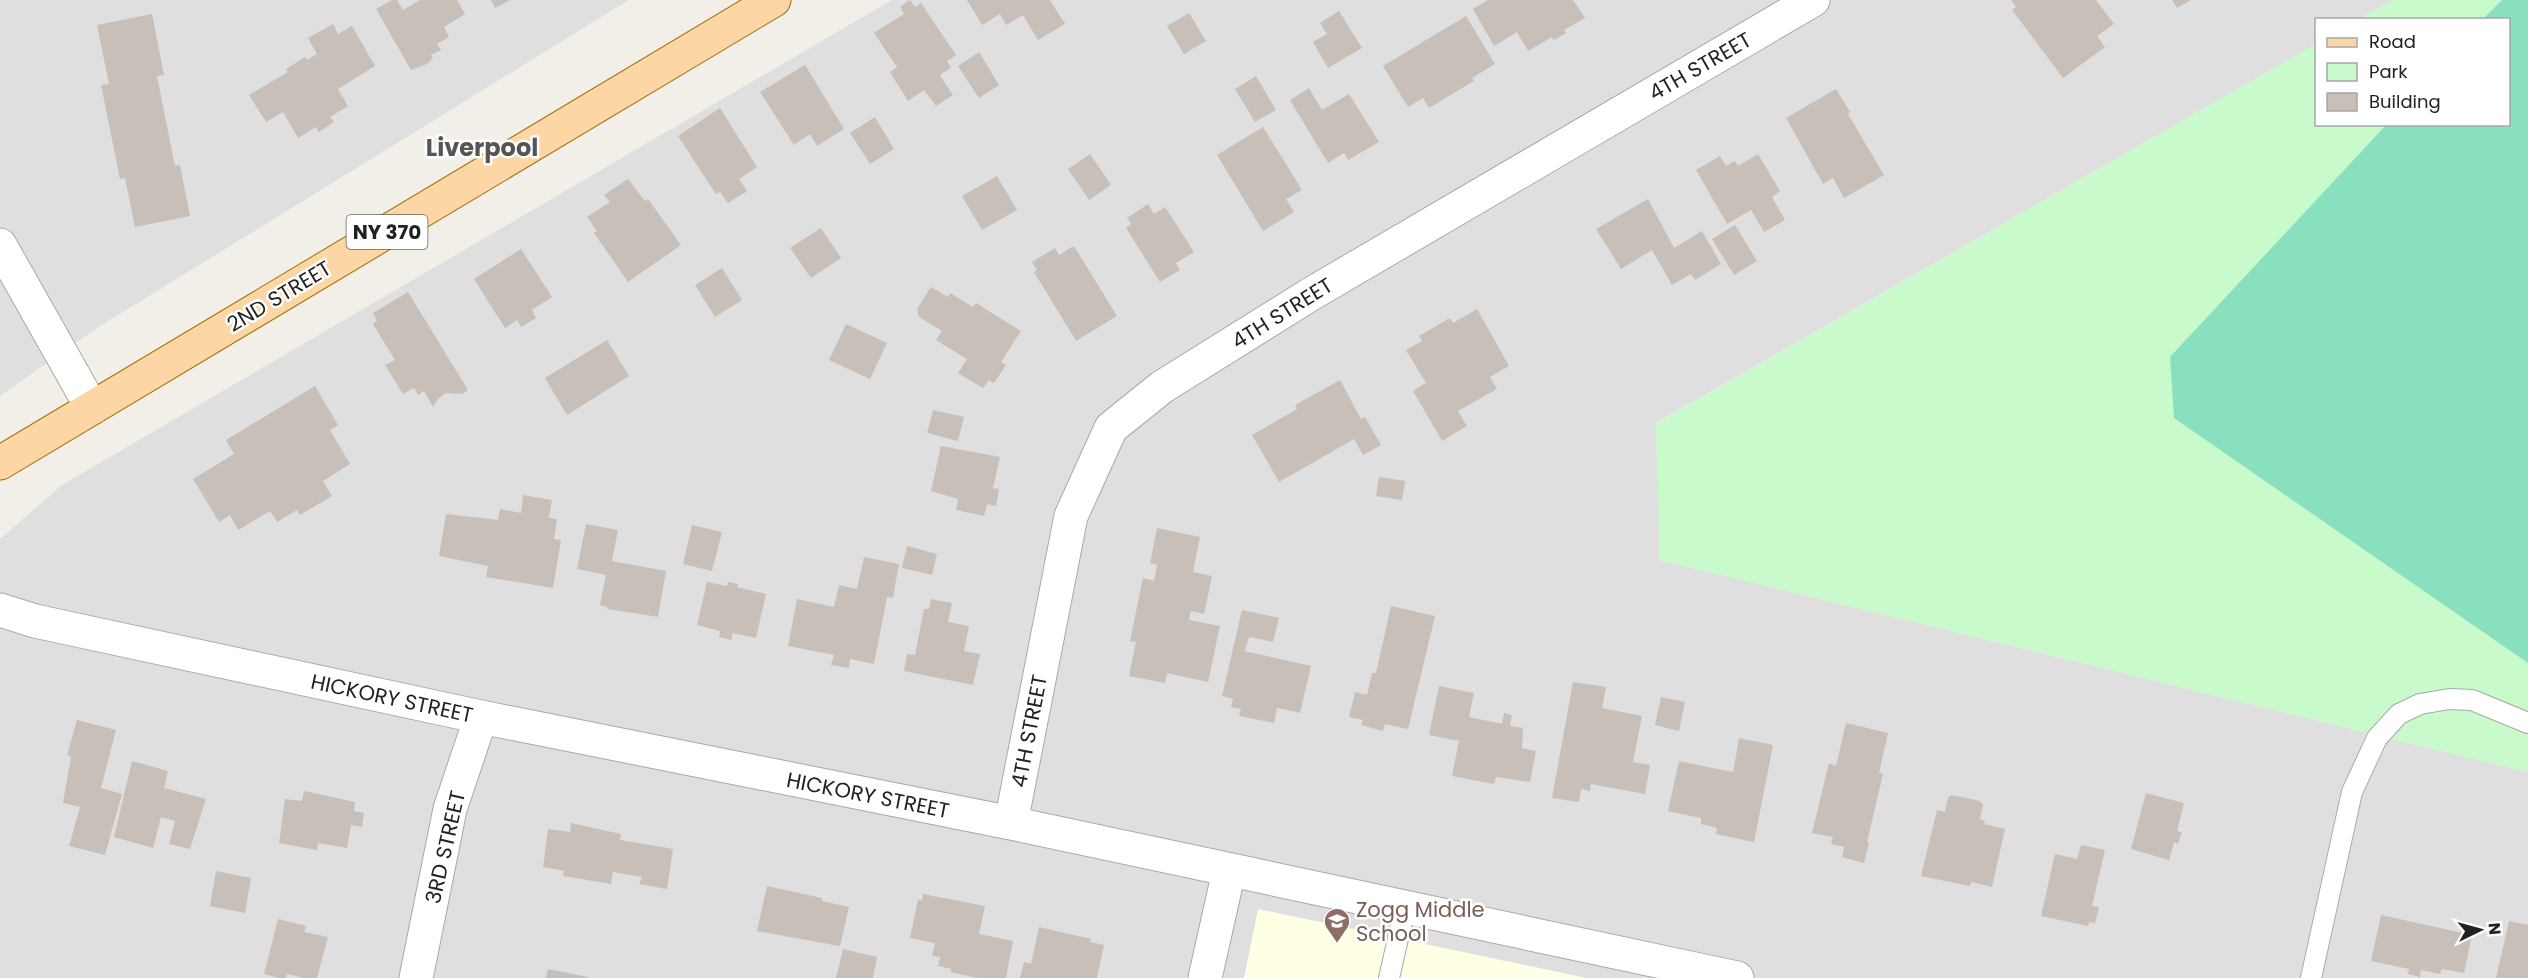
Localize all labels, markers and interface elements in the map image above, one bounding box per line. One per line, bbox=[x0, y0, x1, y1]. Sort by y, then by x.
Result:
legend bbox=[2315, 18, 2510, 126]
street label: 4TH STREET bbox=[1643, 25, 1757, 107]
text: Road bbox=[2369, 29, 2416, 54]
text: Park bbox=[2369, 59, 2408, 84]
text: Building bbox=[2369, 89, 2441, 114]
district label: Liverpool bbox=[426, 131, 538, 164]
road number: NY 370 bbox=[346, 215, 428, 249]
street label: 2ND STREET bbox=[222, 254, 336, 338]
street label: 4TH STREET bbox=[1226, 270, 1338, 356]
street label: HICKORY STREET bbox=[308, 667, 476, 729]
street label: 4TH STREET bbox=[1004, 672, 1054, 790]
street label: HICKORY STREET bbox=[784, 765, 952, 825]
street label: 3RD STREET bbox=[418, 788, 472, 906]
place label: Zogg Middle School bbox=[1356, 895, 1485, 948]
north arrow bbox=[2450, 900, 2510, 960]
school or university icon: Zogg Middle School bbox=[1322, 906, 1352, 944]
text: N bbox=[2482, 922, 2506, 936]

